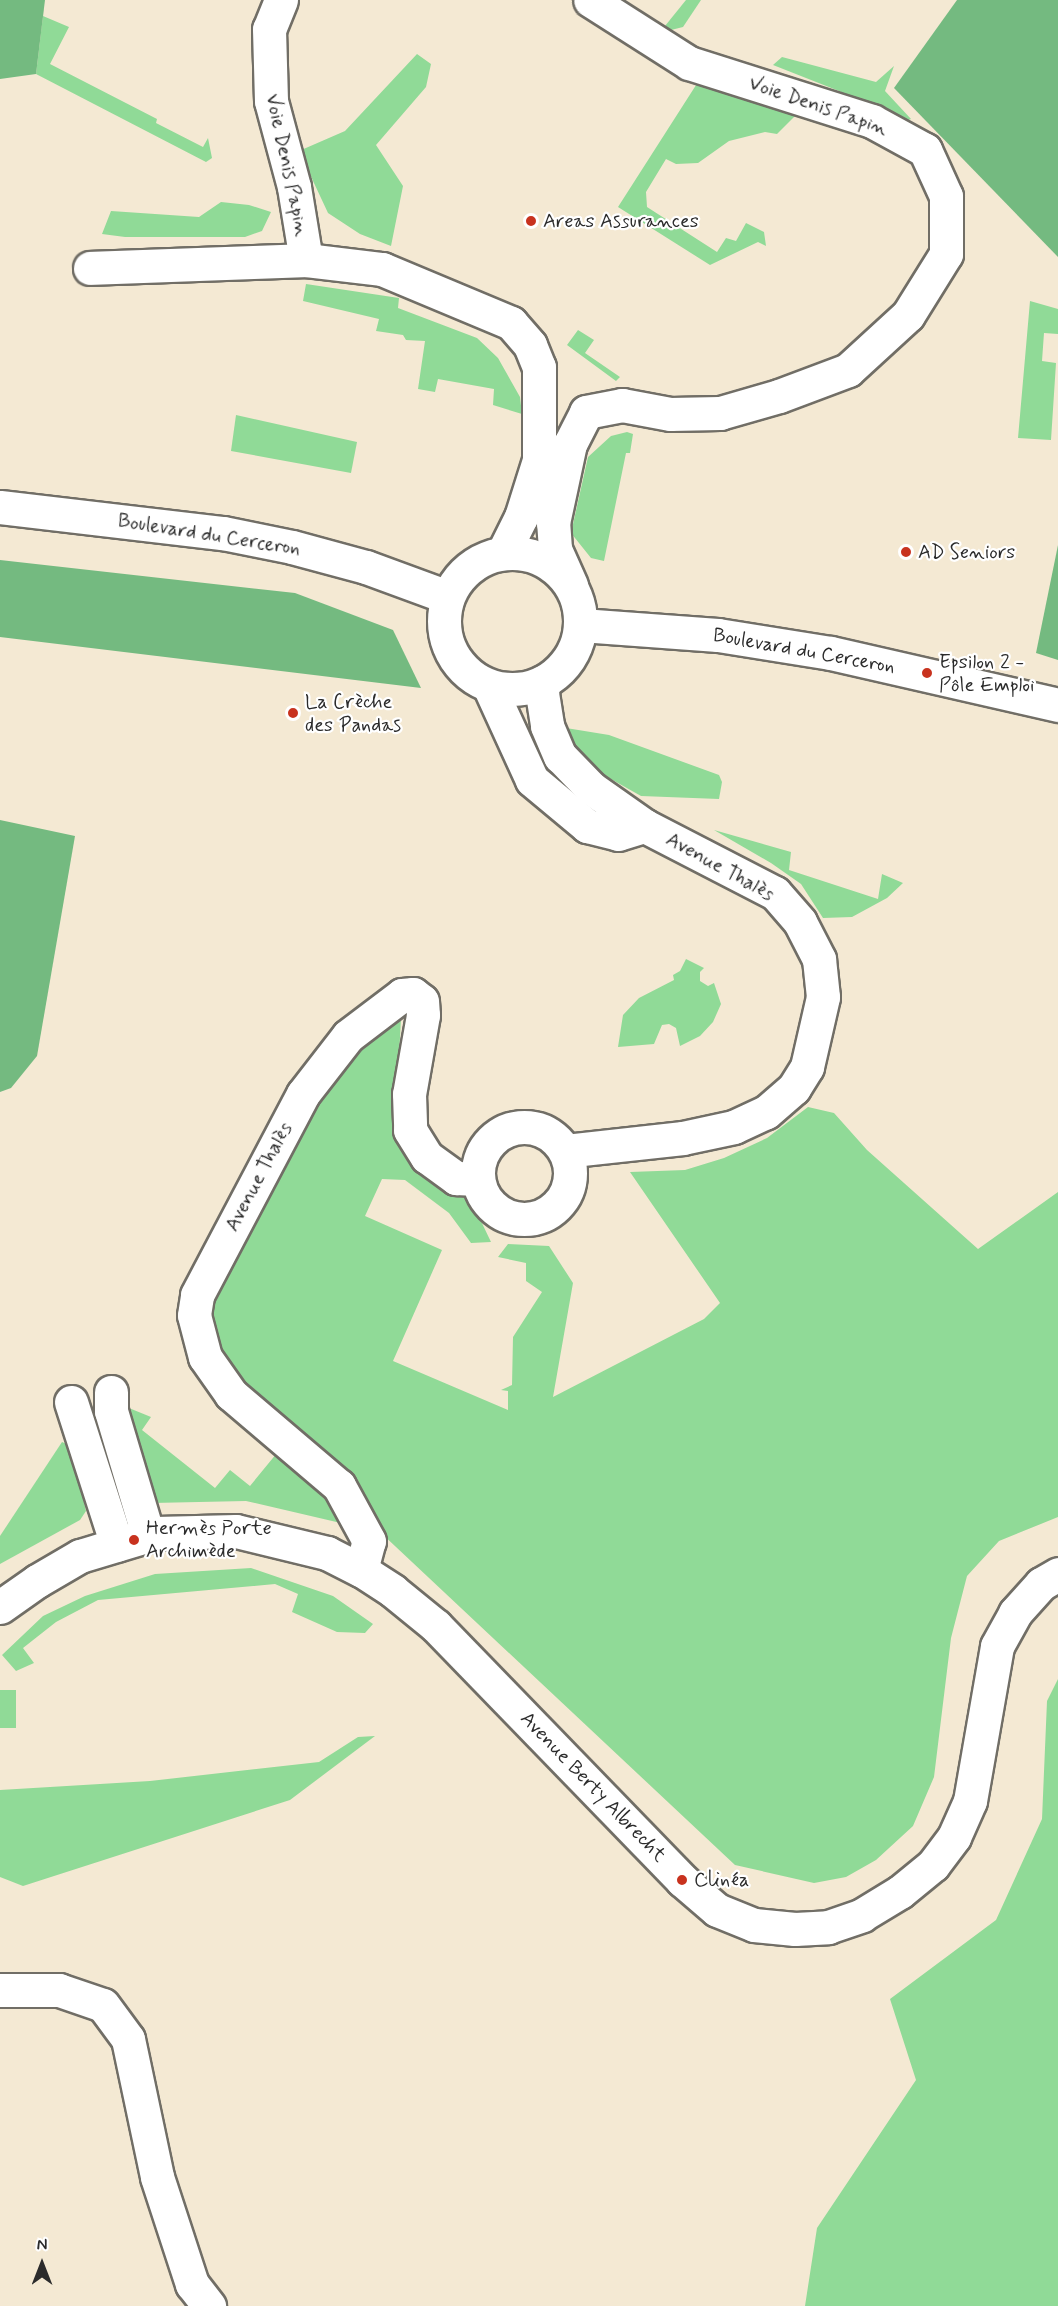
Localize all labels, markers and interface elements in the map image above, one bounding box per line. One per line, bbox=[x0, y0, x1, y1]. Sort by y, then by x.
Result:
street label: Voie Denis Papin bbox=[747, 71, 889, 141]
street label: Voie Denis Papin bbox=[260, 93, 314, 237]
place label: Areas Assurances bbox=[543, 209, 696, 233]
marker: Areas Assurances bbox=[524, 214, 538, 228]
street label: Boulevard du Cerceron bbox=[116, 509, 302, 561]
place label: AD Seniors bbox=[918, 540, 1013, 564]
marker: AD Seniors bbox=[899, 545, 913, 559]
street label: Boulevard du Cerceron bbox=[711, 623, 897, 679]
place label: Epsilon 2 - Pôle Emploi bbox=[939, 650, 1032, 697]
marker: Epsilon 2 - Pôle Emploi bbox=[920, 666, 934, 680]
place label: La Crèche des Pandas bbox=[305, 690, 400, 737]
marker: La Crèche des Pandas bbox=[286, 706, 300, 720]
street label: Avenue Thalès bbox=[661, 827, 779, 907]
street label: Avenue Thalès bbox=[220, 1118, 298, 1236]
place label: Hermès Porte Archimède bbox=[146, 1517, 266, 1564]
marker: Hermès Porte Archimède bbox=[127, 1533, 141, 1547]
street label: Avenue Berty Albrecht bbox=[514, 1706, 672, 1868]
place label: Clinéa bbox=[694, 1868, 749, 1892]
marker: Clinéa bbox=[675, 1873, 689, 1887]
north arrow bbox=[12, 2234, 72, 2294]
text: N bbox=[37, 2235, 47, 2256]

